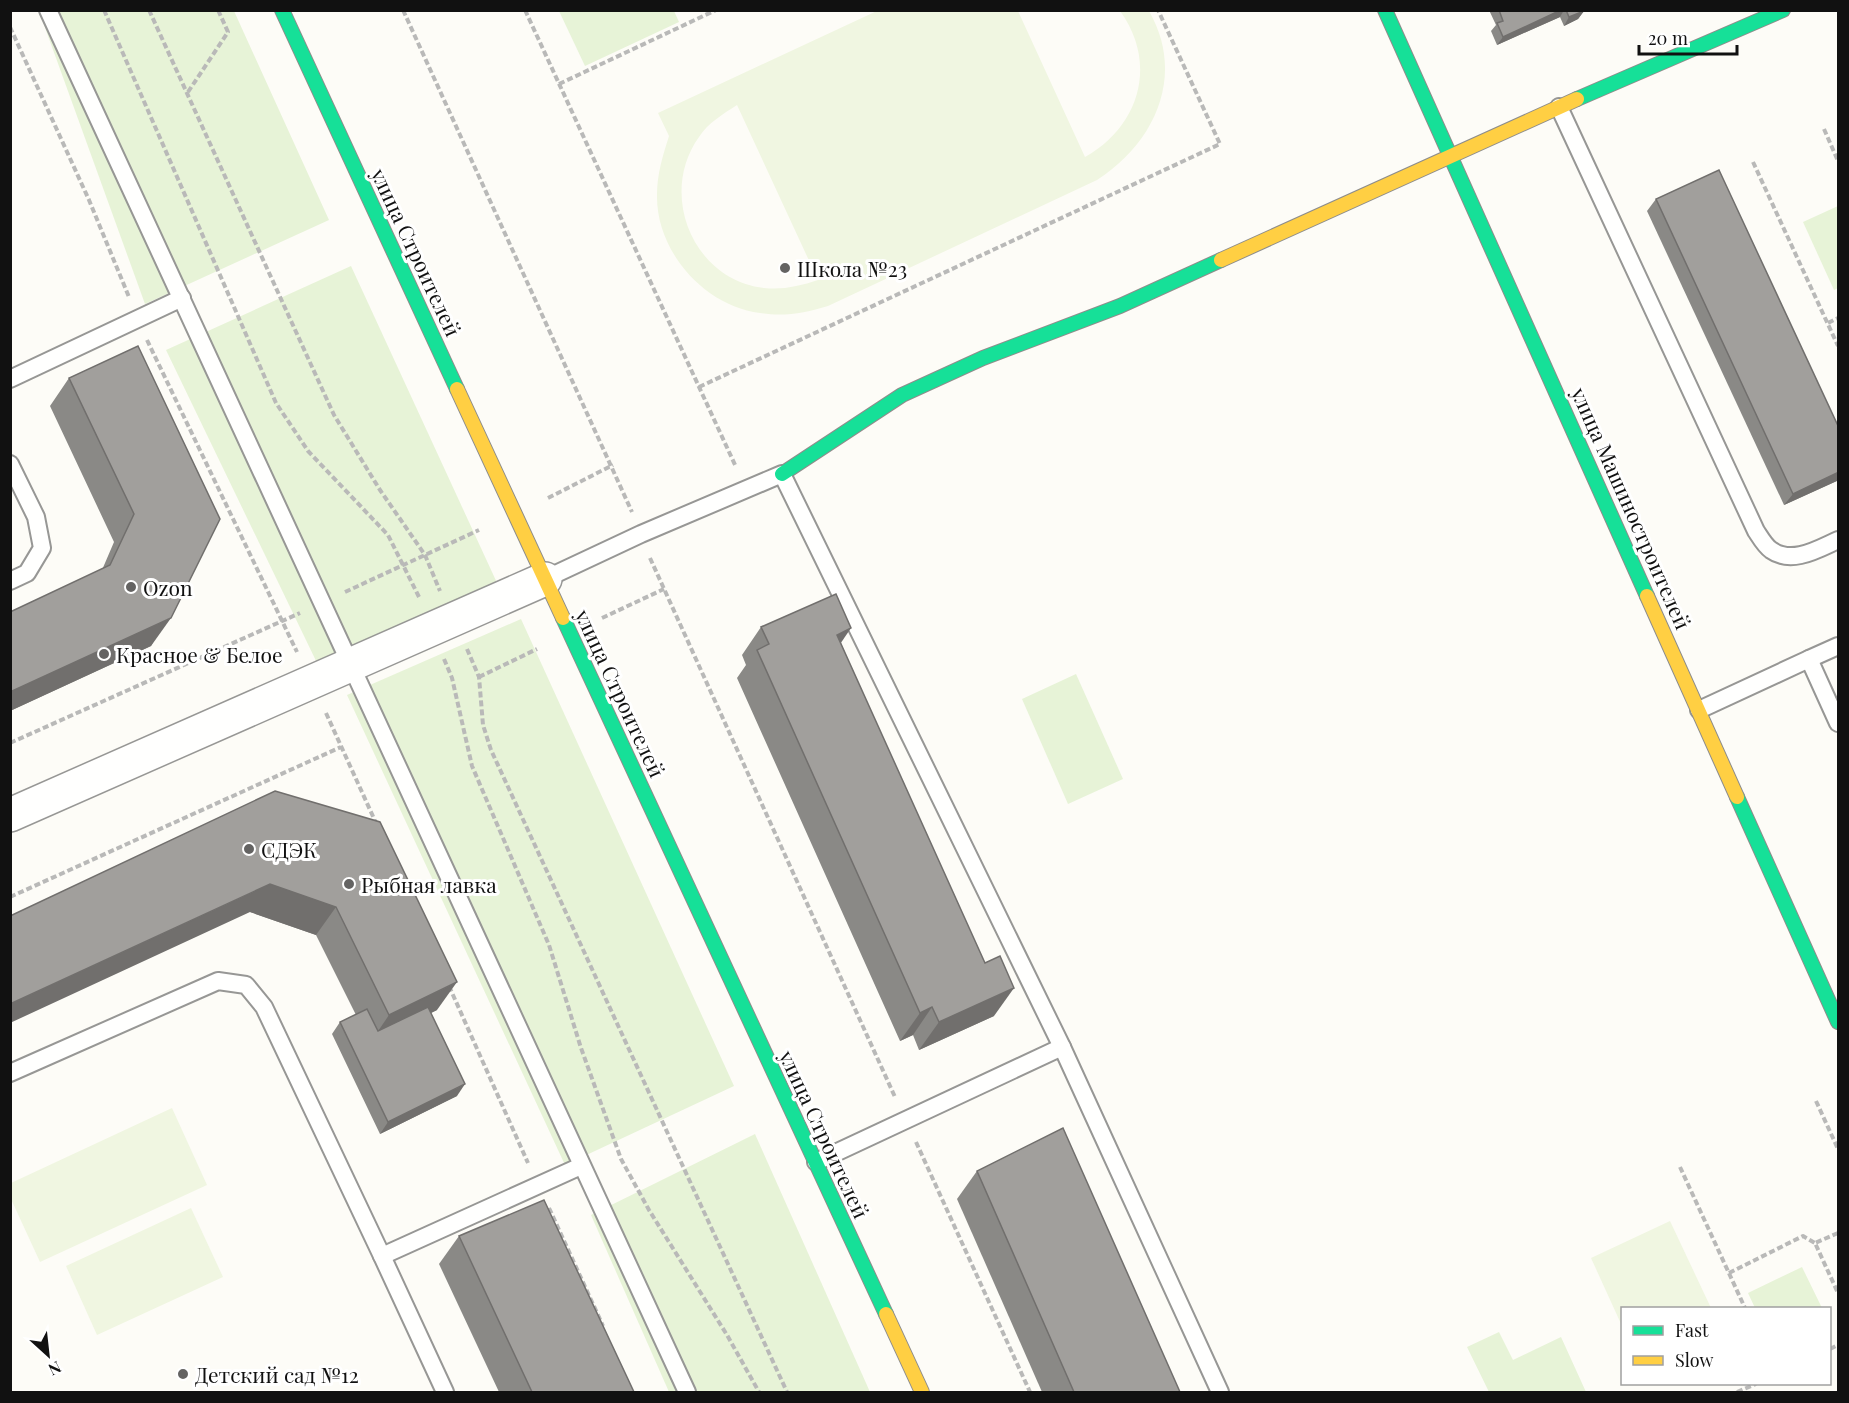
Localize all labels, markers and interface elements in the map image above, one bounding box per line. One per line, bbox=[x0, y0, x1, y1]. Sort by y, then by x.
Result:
scale bar bbox=[1639, 18, 1736, 56]
text: 20 m bbox=[1648, 26, 1688, 50]
street label: улица Строителей bbox=[365, 163, 468, 340]
place label: Школа №23 bbox=[797, 254, 907, 282]
marker: Школа №23 bbox=[778, 261, 792, 275]
street label: улица Машиностроителей bbox=[1566, 382, 1698, 633]
place label: Ozon bbox=[143, 573, 193, 601]
marker: Ozon bbox=[124, 580, 138, 594]
street label: улица Строителей bbox=[569, 604, 672, 781]
place label: Красное & Белое bbox=[116, 640, 283, 668]
marker: Красное & Белое bbox=[97, 647, 111, 661]
place label: СДЭК bbox=[261, 835, 317, 863]
marker: СДЭК bbox=[242, 842, 256, 856]
place label: Рыбная лавка bbox=[361, 870, 497, 898]
marker: Рыбная лавка bbox=[342, 877, 356, 891]
street label: улица Строителей bbox=[773, 1045, 876, 1222]
legend bbox=[1621, 1307, 1831, 1385]
text: Fast bbox=[1675, 1318, 1709, 1342]
north arrow bbox=[18, 1325, 78, 1385]
text: Slow bbox=[1675, 1348, 1713, 1372]
text: N bbox=[45, 1357, 65, 1381]
place label: Детский сад №12 bbox=[195, 1360, 359, 1388]
marker: Детский сад №12 bbox=[176, 1367, 190, 1381]

